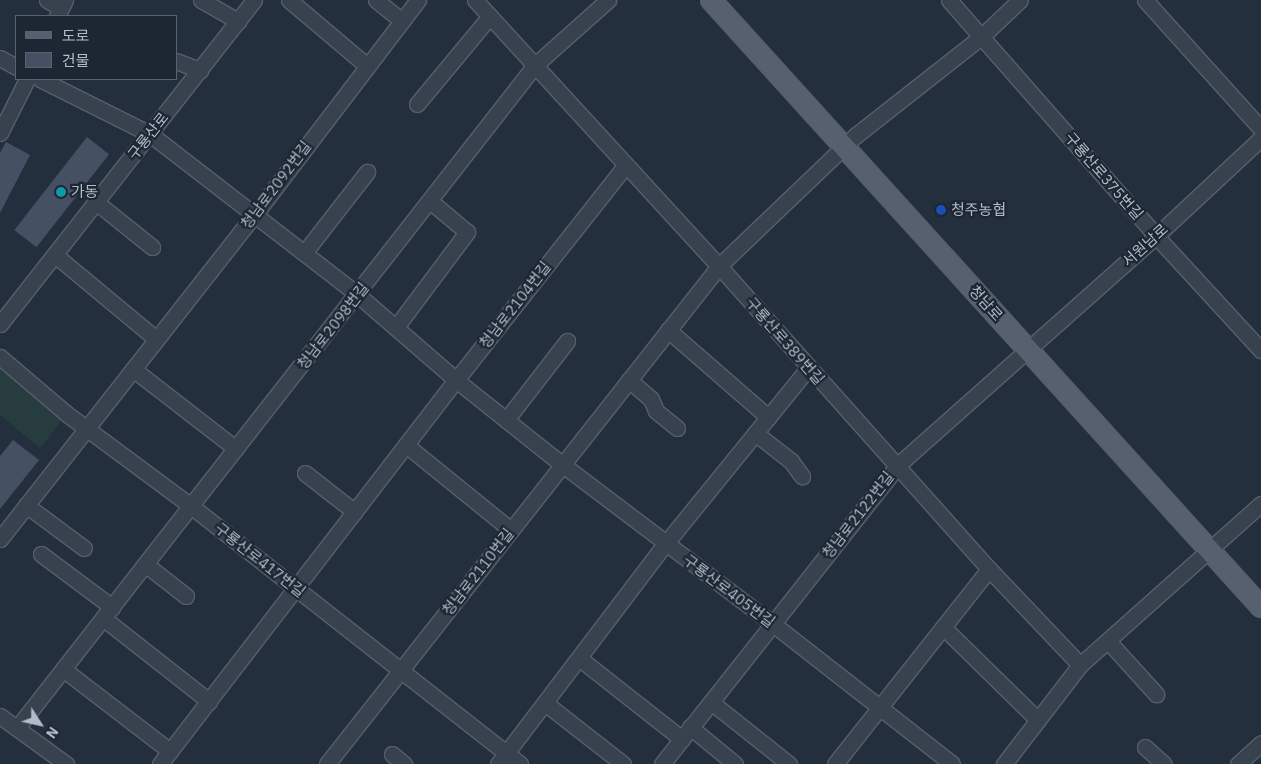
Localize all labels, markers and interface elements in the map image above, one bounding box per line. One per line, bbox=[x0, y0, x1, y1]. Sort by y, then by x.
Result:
legend bbox=[15, 15, 178, 80]
text: 도로 bbox=[62, 26, 90, 45]
text: 건물 bbox=[62, 51, 90, 70]
street label: 구룡산로 bbox=[124, 109, 172, 163]
street label: 구룡산로375번길 bbox=[1061, 129, 1147, 223]
street label: 청남로2092번길 bbox=[237, 138, 315, 232]
place label: 가동 bbox=[71, 183, 99, 201]
marker: 가동 bbox=[55, 186, 67, 198]
place label: 청주농협 bbox=[951, 201, 1006, 219]
marker: 청주농협 bbox=[935, 204, 947, 216]
street label: 서원남로 bbox=[1118, 220, 1172, 270]
street label: 청남로2104번길 bbox=[476, 258, 554, 352]
street label: 청남로2098번길 bbox=[294, 279, 372, 373]
street label: 청남로 bbox=[965, 282, 1007, 324]
street label: 구룡산로389번길 bbox=[742, 294, 828, 388]
street label: 청남로2122번길 bbox=[819, 468, 897, 562]
street label: 구룡산로417번길 bbox=[211, 519, 309, 601]
street label: 청남로2110번길 bbox=[439, 525, 517, 619]
street label: 구룡산로405번길 bbox=[680, 551, 778, 631]
north arrow bbox=[15, 699, 65, 749]
text: N bbox=[42, 723, 63, 742]

